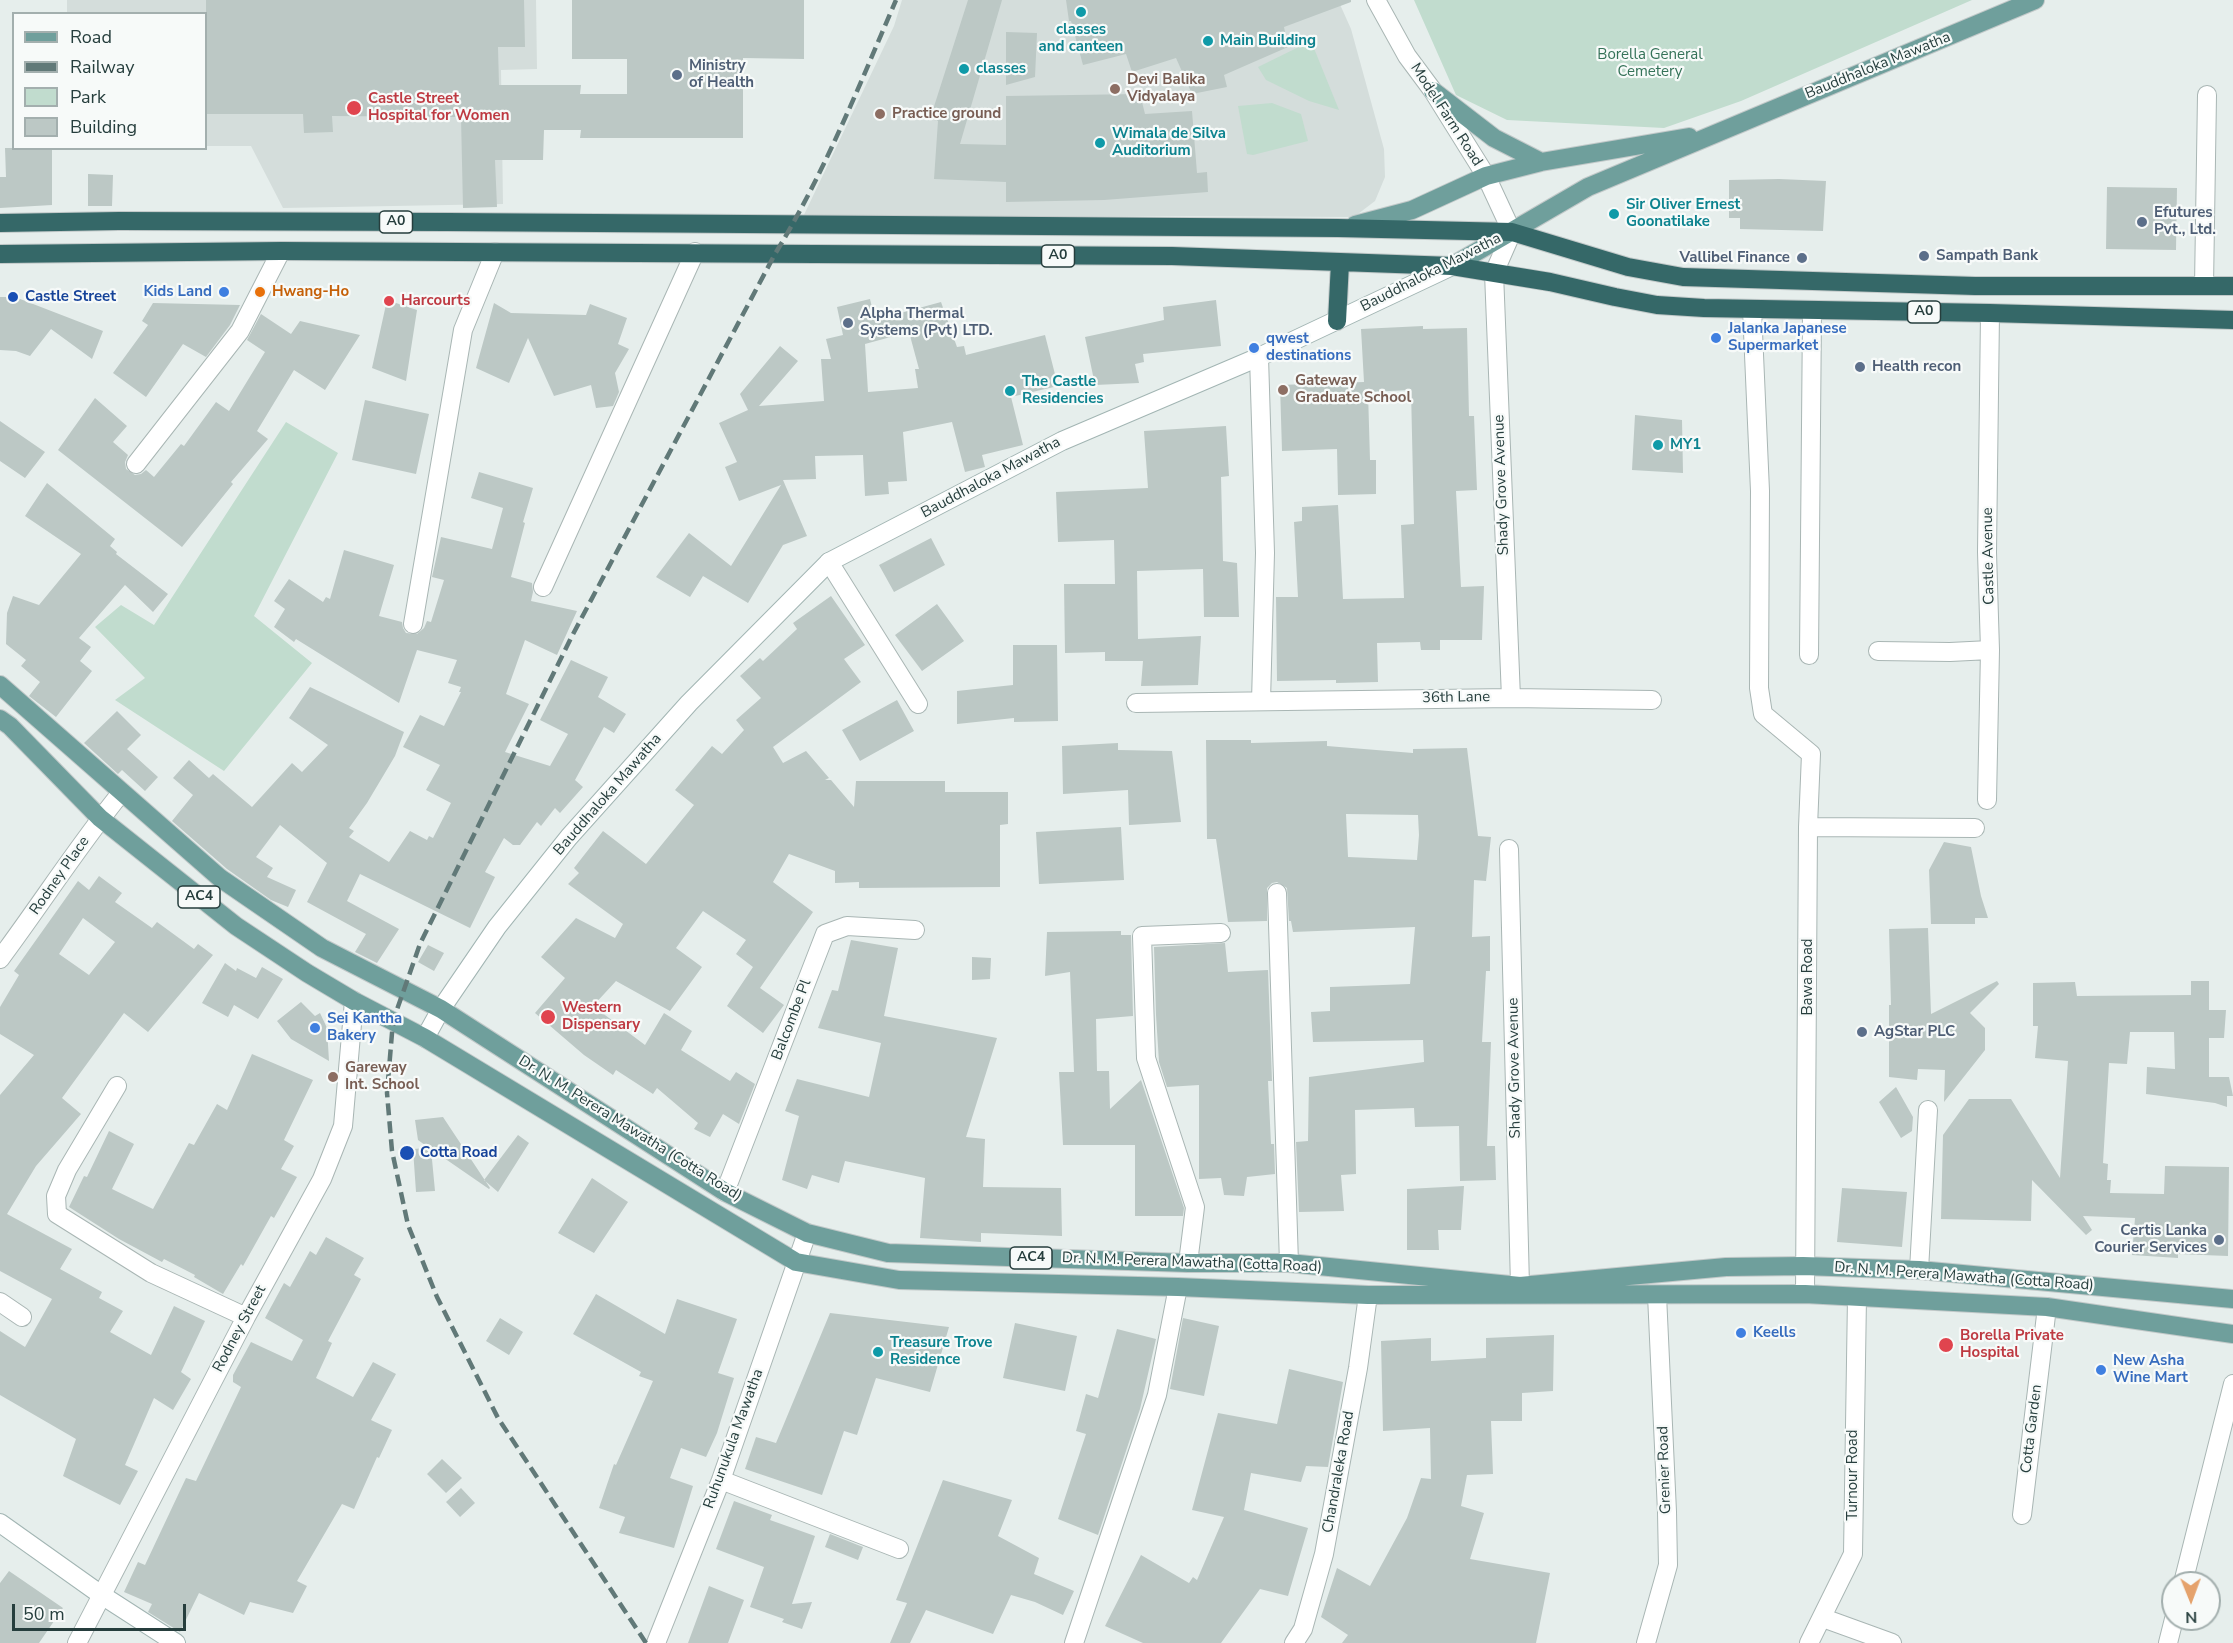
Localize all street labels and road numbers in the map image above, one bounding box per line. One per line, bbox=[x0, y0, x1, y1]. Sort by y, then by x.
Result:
street label: Bauddhaloka Mawatha bbox=[1803, 29, 1953, 103]
street label: Model Farm Road bbox=[1406, 60, 1486, 170]
road number: A0 bbox=[380, 211, 412, 233]
street label: Bauddhaloka Mawatha bbox=[1358, 230, 1504, 316]
road number: A0 bbox=[1042, 245, 1074, 267]
road number: A0 bbox=[1908, 301, 1940, 323]
street label: Shady Grove Avenue bbox=[1491, 414, 1513, 556]
street label: Bauddhaloka Mawatha bbox=[918, 434, 1064, 522]
street label: Castle Avenue bbox=[1979, 507, 1999, 605]
street label: 36th Lane bbox=[1422, 688, 1490, 708]
street label: Bauddhaloka Mawatha bbox=[550, 731, 666, 859]
street label: Rodney Place bbox=[26, 833, 94, 919]
road number: AC4 bbox=[178, 886, 220, 908]
street label: Bawa Road bbox=[1799, 938, 1817, 1016]
street label: Balcombe Pl bbox=[768, 977, 816, 1063]
street label: Shady Grove Avenue bbox=[1505, 997, 1525, 1139]
street label: Dr. N. M. Perera Mawatha (Cotta Road) bbox=[515, 1052, 745, 1206]
road number: AC4 bbox=[1010, 1247, 1052, 1269]
street label: Dr. N. M. Perera Mawatha (Cotta Road) bbox=[1062, 1249, 1322, 1277]
street label: Dr. N. M. Perera Mawatha (Cotta Road) bbox=[1834, 1259, 2094, 1295]
street label: Rodney Street bbox=[210, 1282, 270, 1376]
street label: Ruhunukula Mawatha bbox=[700, 1367, 768, 1511]
street label: Cotta Garden bbox=[2018, 1384, 2046, 1474]
street label: Chandraleka Road bbox=[1319, 1410, 1359, 1534]
street label: Grenier Road bbox=[1654, 1426, 1676, 1514]
street label: Turnour Road bbox=[1844, 1429, 1862, 1521]

